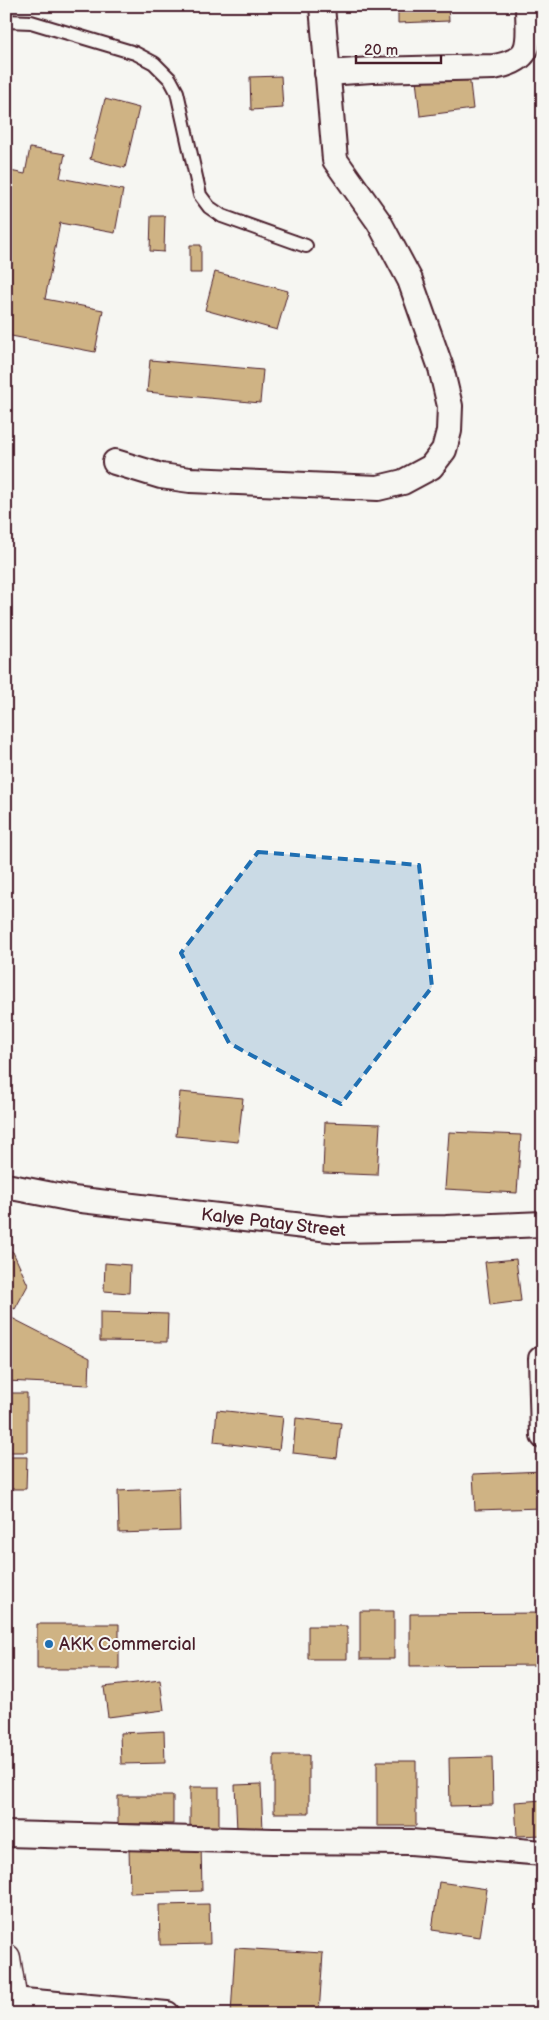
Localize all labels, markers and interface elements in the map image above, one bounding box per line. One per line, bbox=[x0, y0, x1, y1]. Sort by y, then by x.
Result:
scale bar bbox=[356, 32, 442, 64]
text: 20 m bbox=[364, 41, 398, 60]
street label: Kalye Patay Street bbox=[200, 1204, 346, 1241]
place label: AKK Commercial bbox=[59, 1634, 196, 1655]
marker: AKK Commercial bbox=[43, 1638, 55, 1650]

